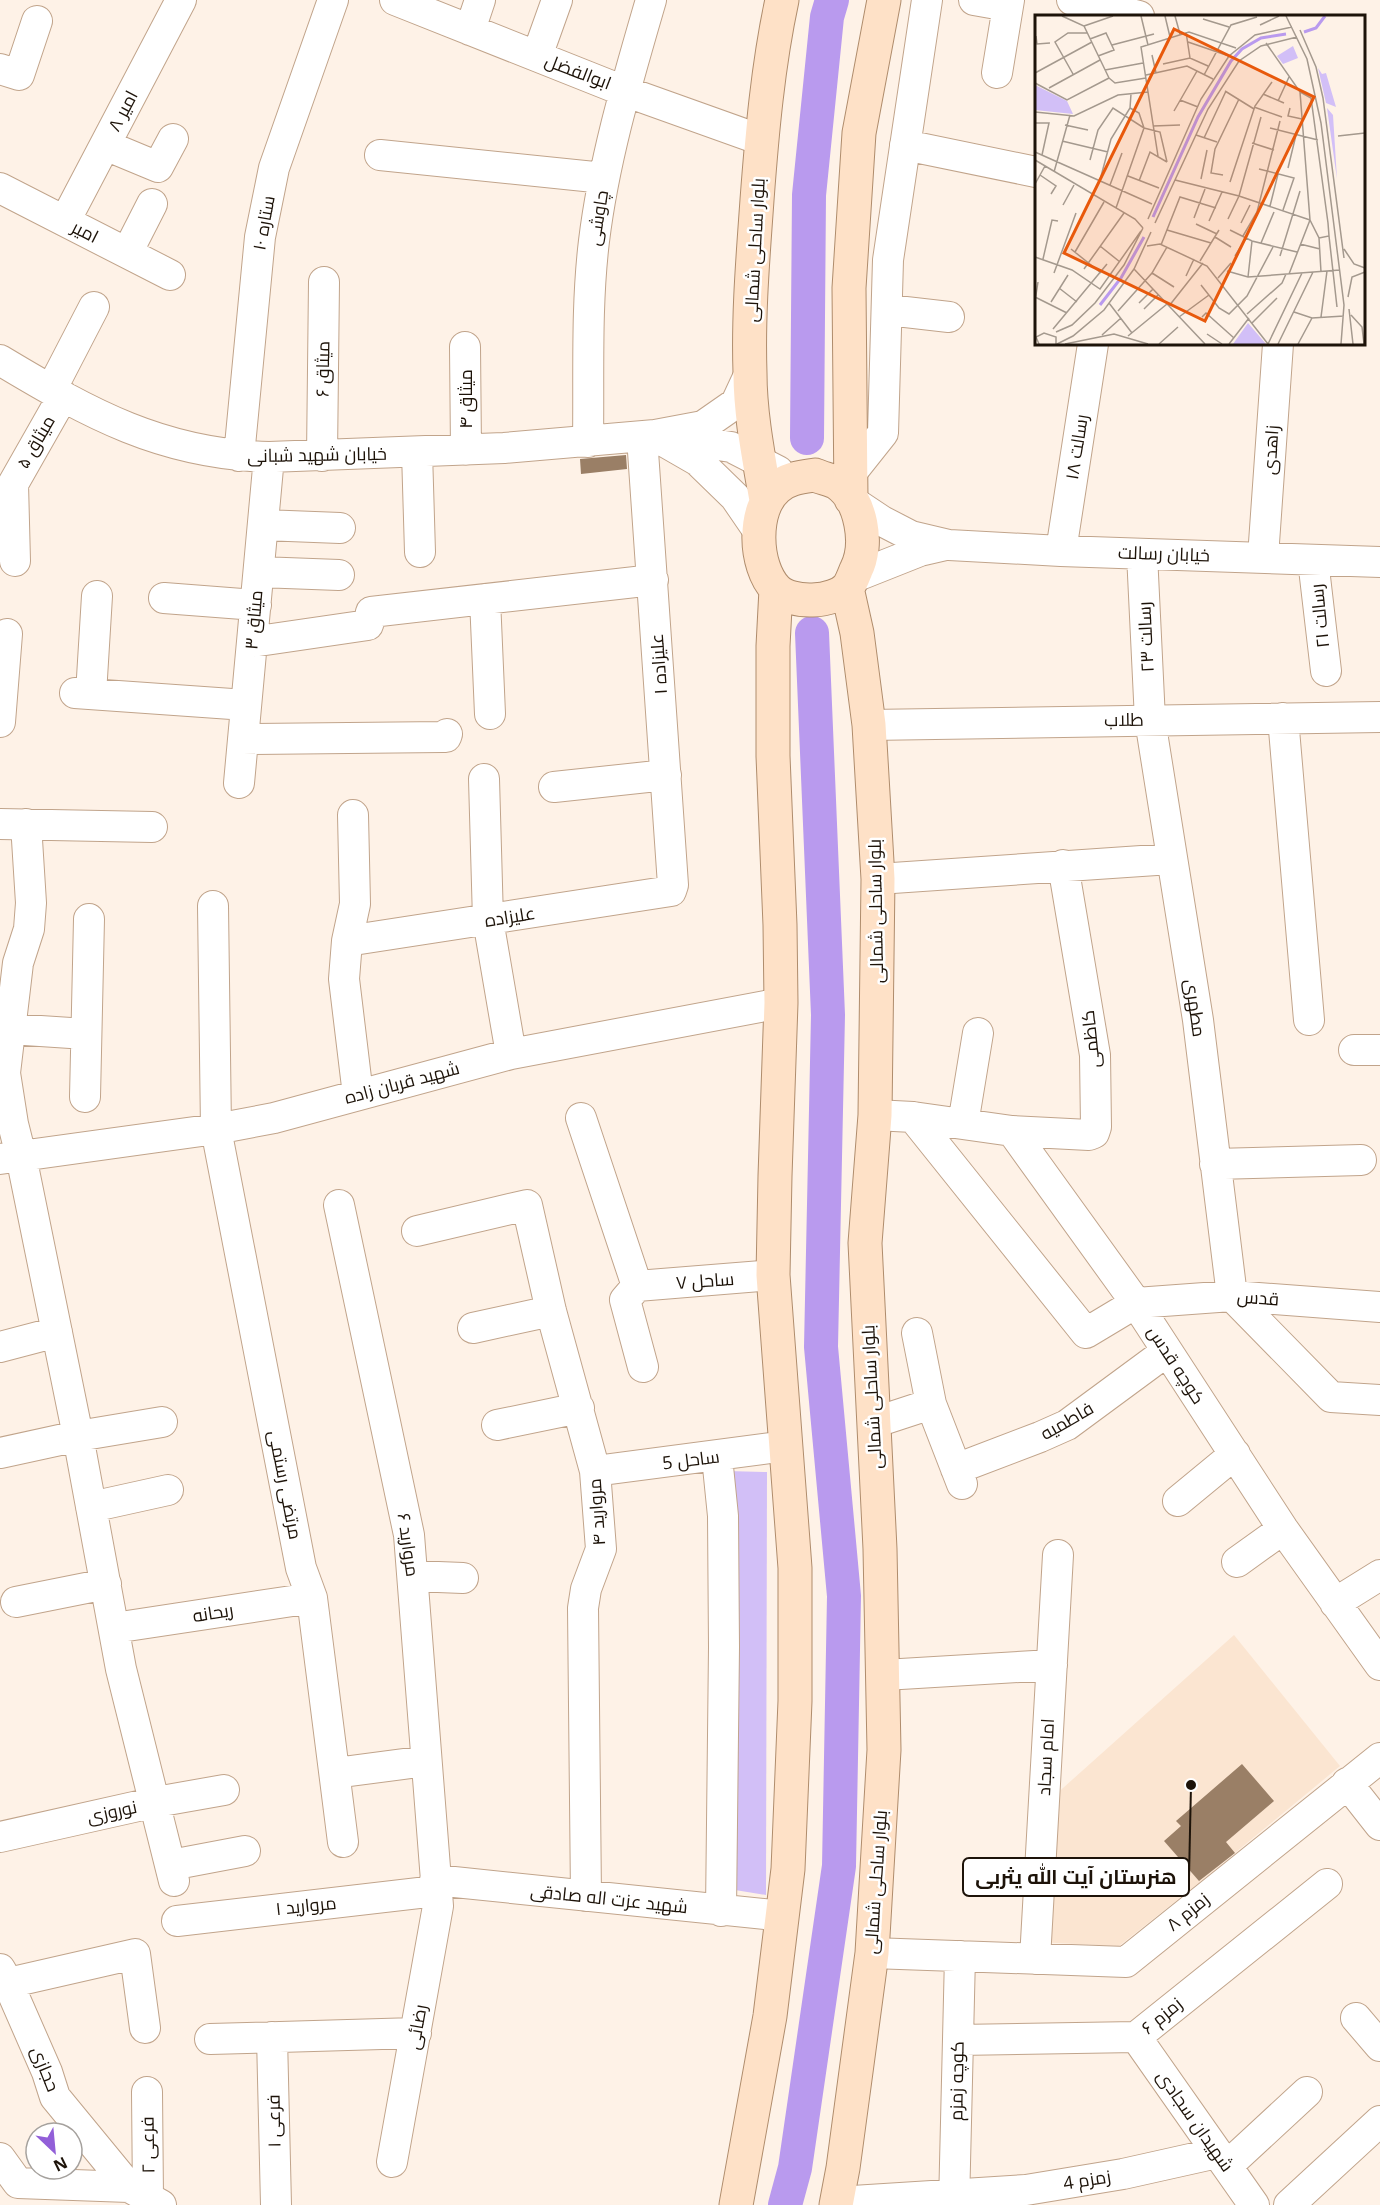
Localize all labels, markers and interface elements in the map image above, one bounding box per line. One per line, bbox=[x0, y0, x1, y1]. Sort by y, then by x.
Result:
inset map bbox=[1035, 15, 1365, 345]
street label: ابوالفضل bbox=[542, 47, 615, 95]
street label: امیر ۸ bbox=[101, 86, 143, 135]
street label: بلوار ساحلی شمالی bbox=[738, 177, 770, 323]
street label: چاوشی bbox=[581, 188, 614, 247]
street label: ستاره ۱۰ bbox=[246, 193, 280, 252]
street label: امیر bbox=[67, 214, 103, 248]
street label: میثاق ۶ bbox=[310, 341, 335, 397]
street label: میثاق ۴ bbox=[453, 369, 478, 429]
street label: میثاق ۵ bbox=[10, 411, 61, 473]
street label: رسالت ۱۸ bbox=[1059, 412, 1093, 481]
street label: زاهدی bbox=[1256, 424, 1284, 476]
street label: خیابان شهید شبانی bbox=[247, 441, 387, 467]
street label: خیابان رسالت bbox=[1118, 539, 1210, 567]
street label: رسالت ۲۱ bbox=[1304, 583, 1334, 649]
street label: میثاق ۳ bbox=[238, 589, 269, 651]
street label: رسالت ۲۳ bbox=[1131, 601, 1159, 673]
street label: علیزاده ۱ bbox=[644, 633, 672, 695]
street label: طلاب bbox=[1104, 707, 1144, 731]
street label: بلوار ساحلی شمالی bbox=[862, 839, 888, 983]
street label: علیزاده bbox=[483, 900, 537, 932]
street label: مطهری bbox=[1180, 977, 1212, 1038]
street label: کاظمی bbox=[1075, 1009, 1105, 1069]
street label: شهید قربان زاده bbox=[342, 1055, 462, 1109]
street label: ساحل ۷ bbox=[675, 1266, 735, 1294]
street label: قدس bbox=[1236, 1284, 1280, 1310]
street label: کوچه قدس bbox=[1142, 1321, 1211, 1409]
street label: بلوار ساحلی شمالی bbox=[855, 1324, 887, 1470]
street label: فاطمیه bbox=[1036, 1395, 1097, 1445]
street label: مرتضی رستمی bbox=[264, 1428, 308, 1541]
street label: ساحل 5 bbox=[661, 1444, 721, 1474]
street label: مروارید ۴ bbox=[582, 1478, 610, 1547]
street label: مروارید ۶ bbox=[393, 1511, 425, 1578]
street label: ریحانه bbox=[191, 1597, 235, 1627]
street label: امام سجاد bbox=[1031, 1718, 1060, 1796]
street label: نوروزی bbox=[85, 1794, 139, 1828]
street label: بلوار ساحلی شمالی bbox=[858, 1809, 892, 1955]
callout: هنرستان آیت الله یثربی bbox=[963, 1858, 1189, 1896]
text: هنرستان آیت الله یثربی bbox=[975, 1863, 1177, 1890]
street label: شهید عزت اله صادقی bbox=[529, 1878, 689, 1918]
street label: زمزم ۸ bbox=[1161, 1887, 1215, 1937]
street label: مروارید ۱ bbox=[274, 1890, 337, 1920]
street label: زمزم ۶ bbox=[1136, 1991, 1188, 2040]
street label: رضائی bbox=[400, 2002, 432, 2051]
street label: کوچه زمزم bbox=[943, 2041, 970, 2121]
street label: حجازی bbox=[26, 2042, 66, 2095]
street label: شهیدان سجادی bbox=[1152, 2065, 1240, 2176]
street label: فرعی ۱ bbox=[261, 2094, 285, 2148]
street label: فرعی ۲ bbox=[135, 2116, 159, 2174]
north arrow bbox=[24, 2121, 84, 2181]
text: N bbox=[50, 2152, 71, 2177]
street label: زمزم 4 bbox=[1061, 2163, 1113, 2196]

